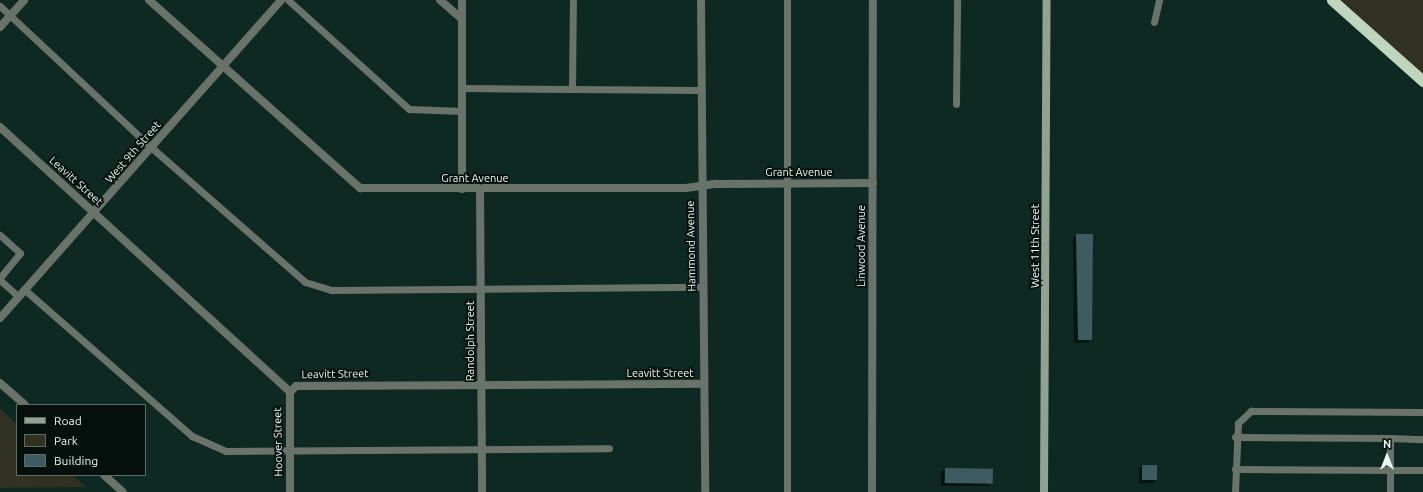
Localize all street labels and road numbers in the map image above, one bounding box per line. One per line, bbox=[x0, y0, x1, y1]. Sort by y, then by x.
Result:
street label: West 9th Street bbox=[103, 118, 163, 186]
street label: Leavitt Street bbox=[47, 154, 105, 208]
street label: Grant Avenue bbox=[765, 165, 833, 179]
street label: Grant Avenue bbox=[441, 171, 509, 185]
street label: Hammond Avenue bbox=[684, 200, 698, 292]
street label: West 11th Street bbox=[1028, 204, 1042, 288]
street label: Linwood Avenue bbox=[854, 205, 868, 287]
street label: Randolph Street bbox=[463, 301, 477, 381]
street label: Leavitt Street bbox=[626, 366, 694, 380]
street label: Leavitt Street bbox=[301, 367, 369, 381]
street label: Hoover Street bbox=[271, 407, 285, 477]

